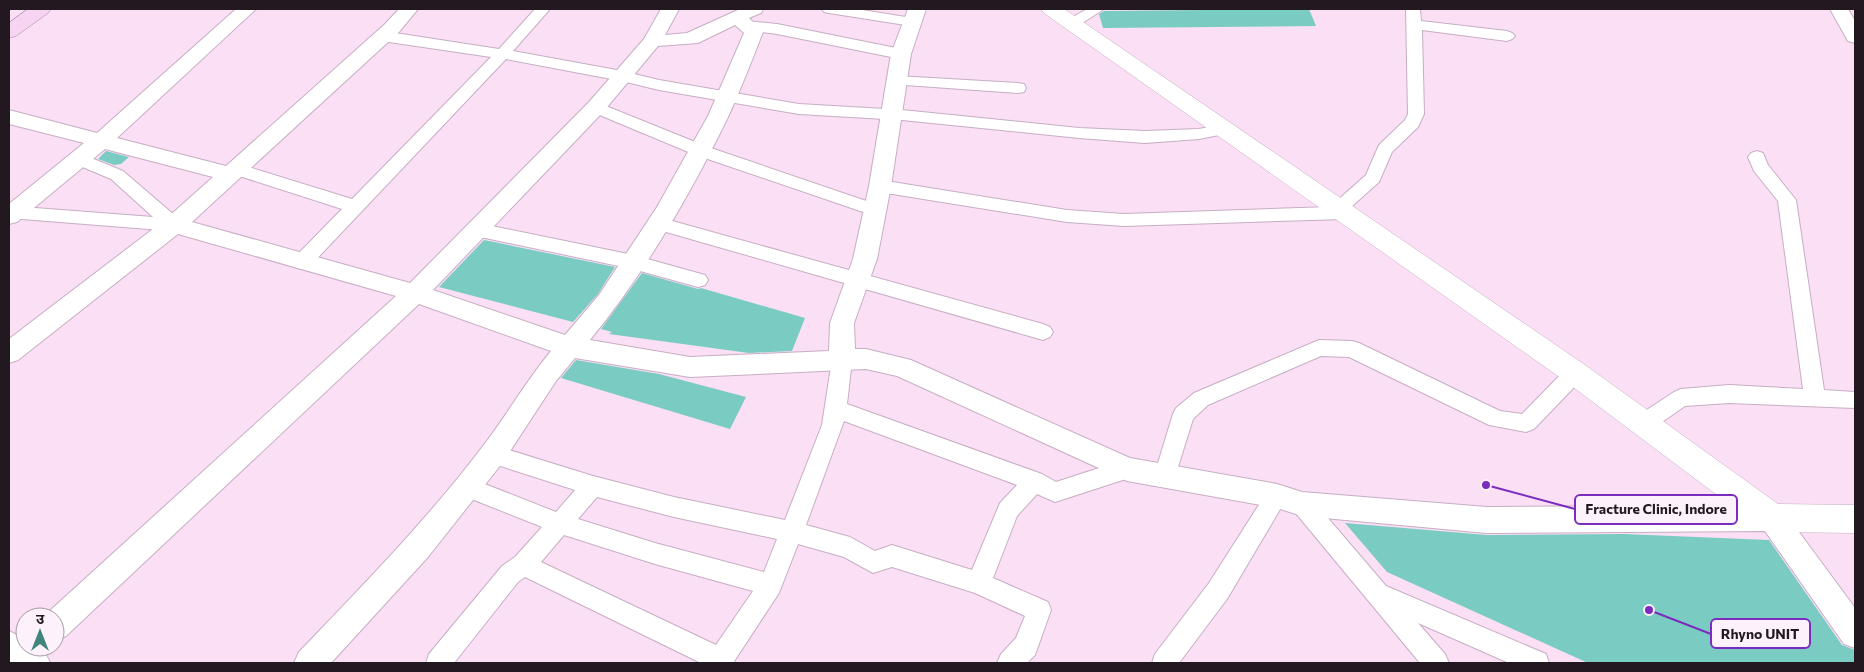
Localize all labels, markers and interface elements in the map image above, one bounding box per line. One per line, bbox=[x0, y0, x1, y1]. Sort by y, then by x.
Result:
callout: Fracture Clinic, Indore bbox=[1575, 495, 1737, 524]
text: Fracture Clinic, Indore bbox=[1585, 500, 1727, 517]
north arrow bbox=[15, 607, 65, 657]
text: उ bbox=[36, 610, 45, 627]
callout: Rhyno UNIT bbox=[1711, 619, 1810, 648]
text: Rhyno UNIT bbox=[1721, 625, 1799, 642]

